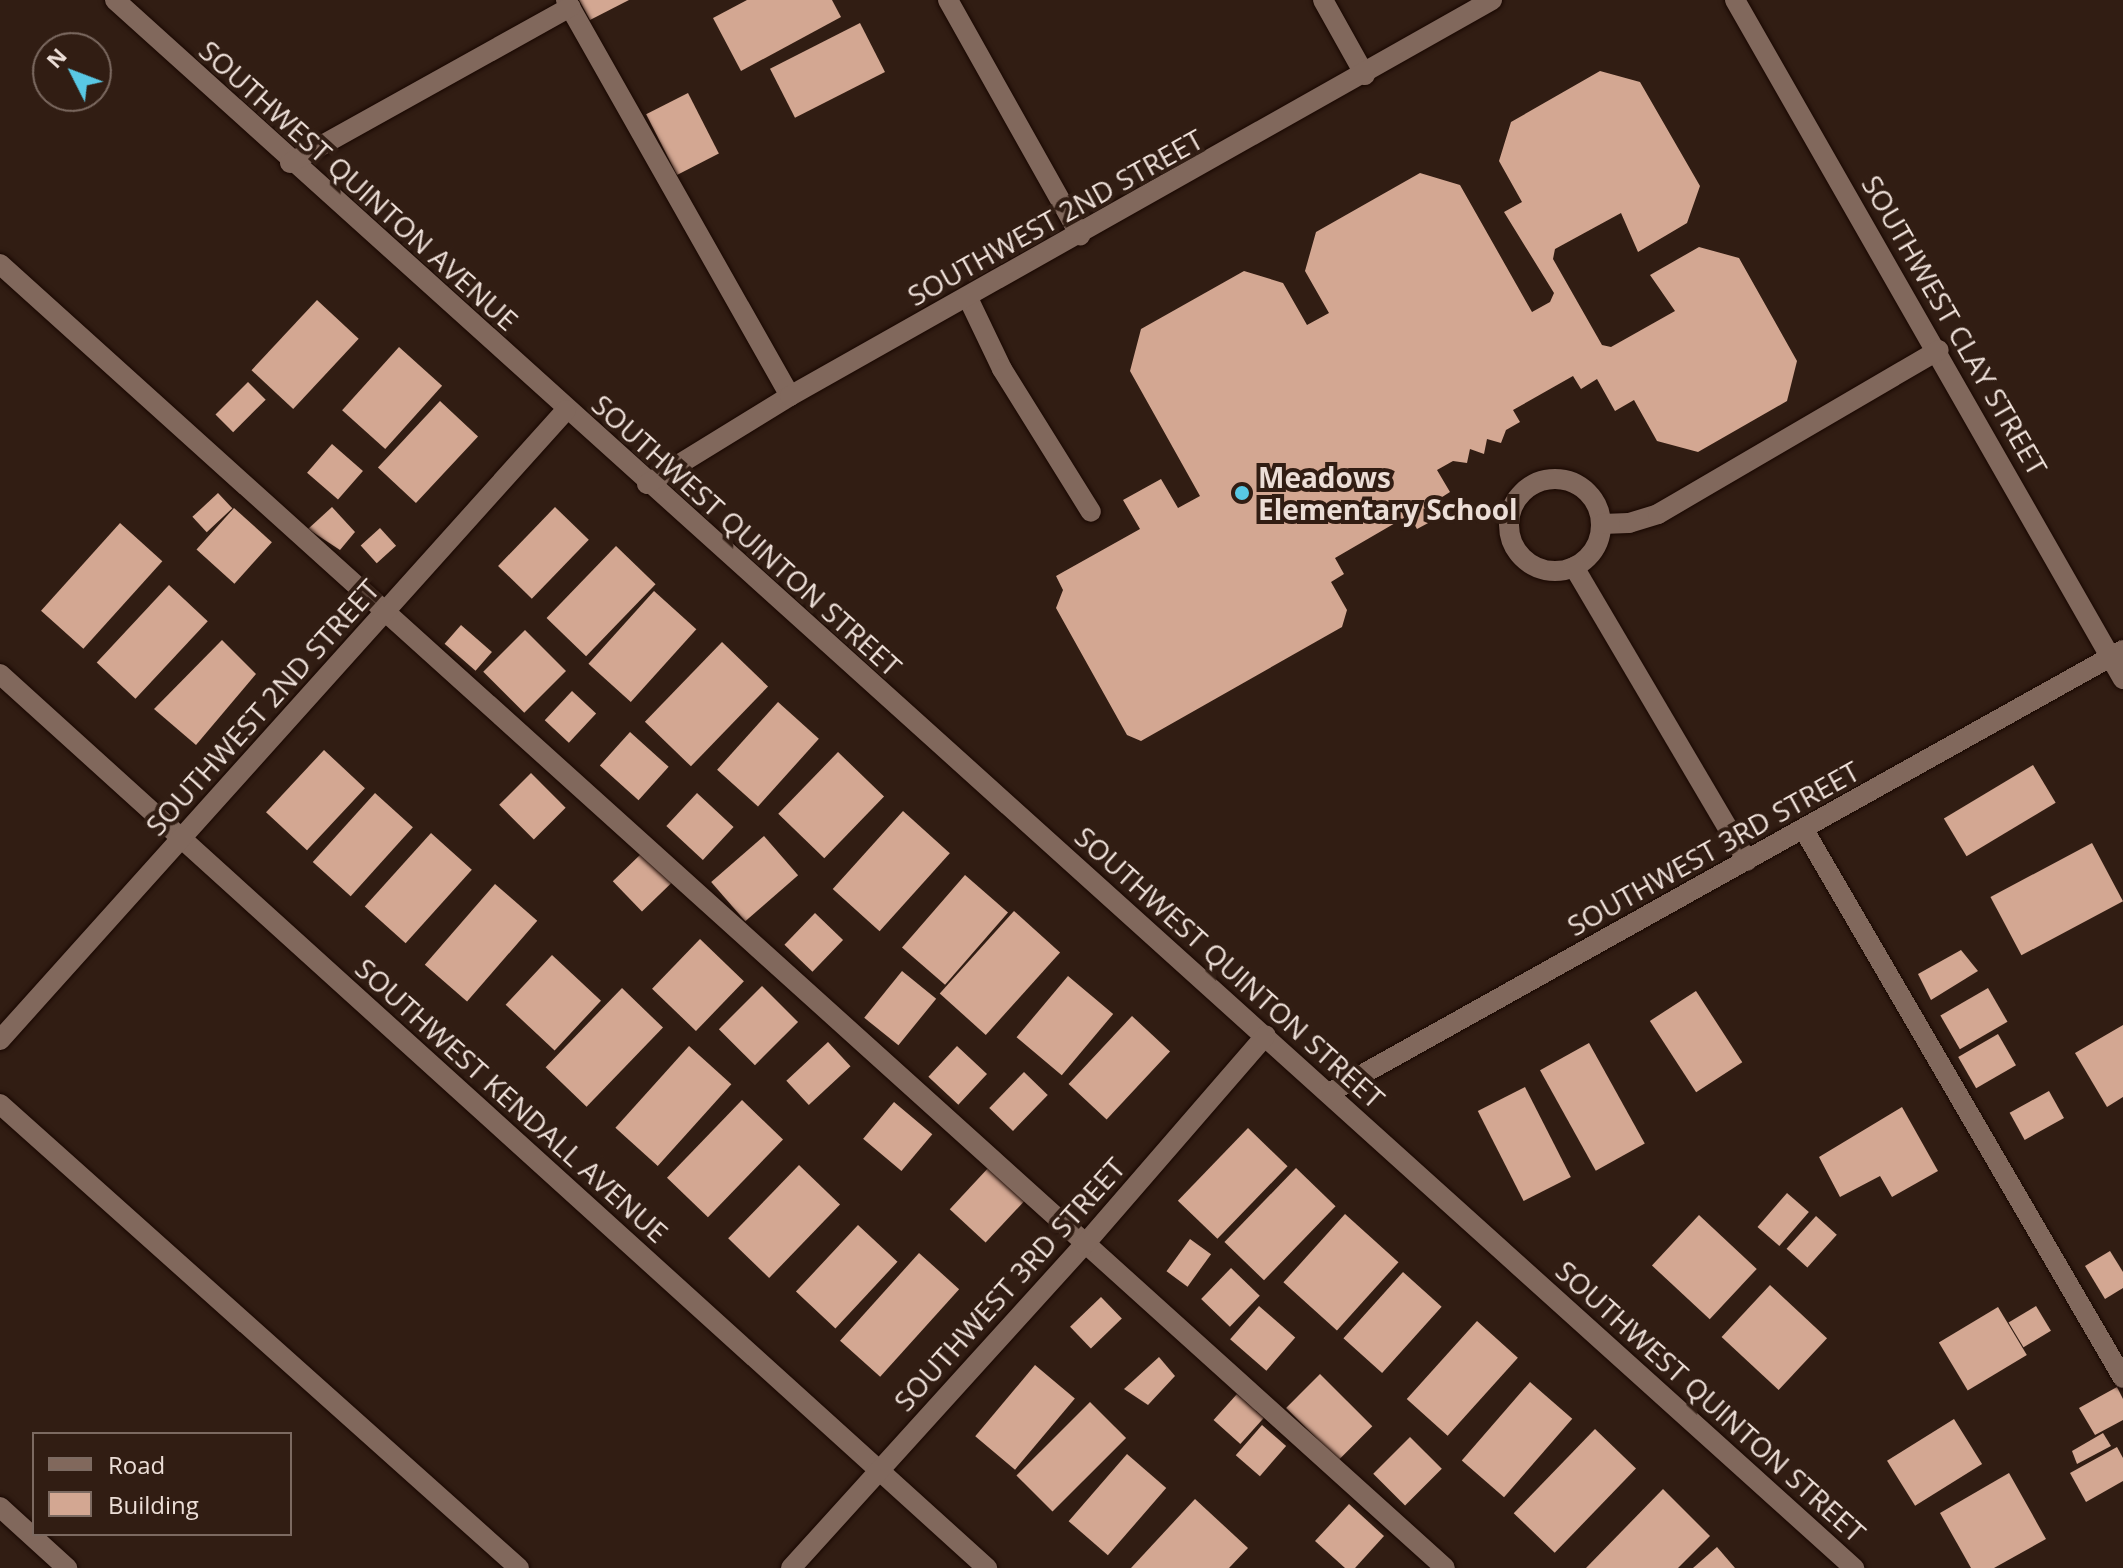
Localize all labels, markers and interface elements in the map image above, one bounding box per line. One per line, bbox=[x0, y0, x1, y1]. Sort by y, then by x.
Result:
north arrow bbox=[32, 32, 112, 112]
street label: SOUTHWEST QUINTON AVENUE bbox=[193, 33, 525, 337]
text: N bbox=[39, 41, 73, 74]
street label: SOUTHWEST 2ND STREET bbox=[902, 122, 1208, 312]
street label: SOUTHWEST CLAY STREET bbox=[1855, 169, 2055, 481]
street label: SOUTHWEST QUINTON STREET bbox=[586, 387, 908, 683]
place label: Meadows Elementary School bbox=[1258, 460, 1518, 526]
marker: Meadows Elementary School bbox=[1233, 484, 1251, 502]
street label: SOUTHWEST 2ND STREET bbox=[138, 572, 386, 842]
street label: SOUTHWEST 3RD STREET bbox=[1561, 754, 1865, 942]
street label: SOUTHWEST QUINTON STREET bbox=[1069, 819, 1391, 1115]
street label: SOUTHWEST KENDALL AVENUE bbox=[349, 951, 675, 1249]
street label: SOUTHWEST 3RD STREET bbox=[887, 1151, 1131, 1417]
street label: SOUTHWEST QUINTON STREET bbox=[1550, 1253, 1872, 1549]
legend bbox=[32, 1432, 292, 1536]
text: Road bbox=[108, 1448, 165, 1481]
text: Building bbox=[108, 1488, 199, 1521]

